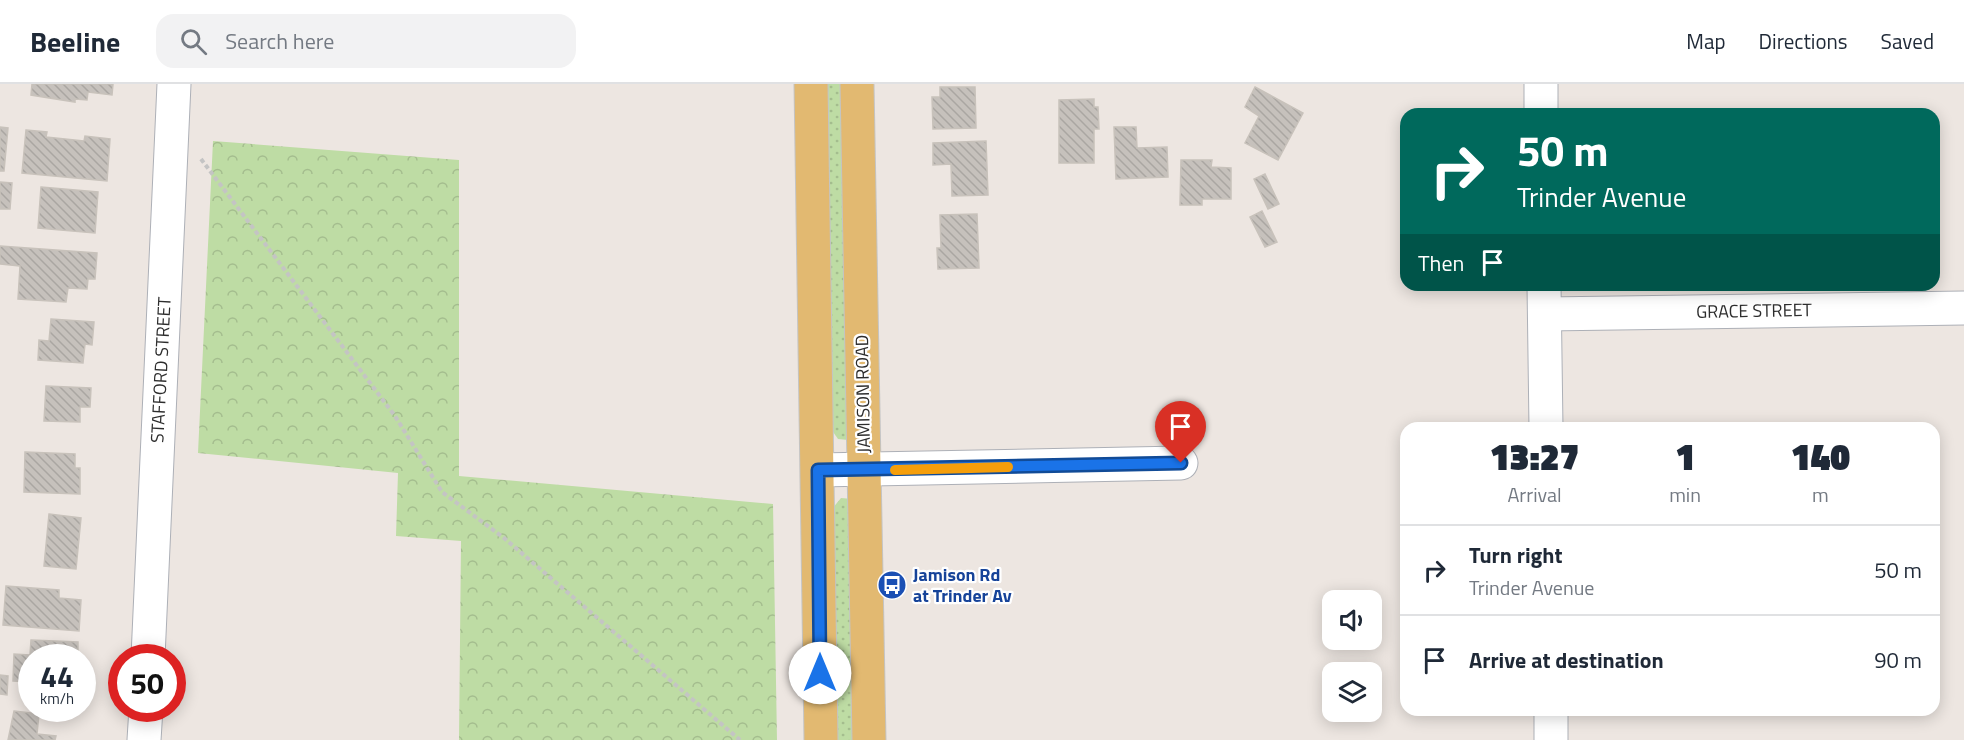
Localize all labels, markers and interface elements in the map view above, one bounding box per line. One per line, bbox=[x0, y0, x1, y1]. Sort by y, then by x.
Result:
search box bbox=[156, 14, 576, 68]
text: Beeline bbox=[30, 20, 120, 63]
text: Search here bbox=[225, 24, 334, 58]
icon: search bbox=[177, 25, 210, 58]
text: Map bbox=[1686, 25, 1726, 57]
text: Directions bbox=[1759, 25, 1848, 57]
text: Saved bbox=[1881, 25, 1934, 57]
text: 50 m bbox=[1517, 118, 1609, 182]
icon: right bbox=[1418, 132, 1496, 210]
text: Trinder Avenue bbox=[1517, 176, 1686, 217]
text: Then bbox=[1418, 246, 1464, 280]
icon: arrive bbox=[1476, 246, 1509, 279]
street label: STAFFORD STREET bbox=[143, 296, 178, 444]
street label: GRACE STREET bbox=[1696, 296, 1813, 325]
street label: JAMISON ROAD bbox=[848, 335, 877, 453]
pin bbox=[1155, 401, 1206, 463]
icon: arrive bbox=[1164, 410, 1197, 443]
text: 13:27 bbox=[1490, 429, 1579, 484]
text: 1 bbox=[1675, 429, 1695, 484]
text: 140 bbox=[1791, 429, 1850, 484]
text: Arrival bbox=[1507, 479, 1562, 510]
text: min bbox=[1669, 479, 1701, 510]
text: m bbox=[1812, 479, 1829, 510]
text: Turn right bbox=[1469, 538, 1563, 572]
text: 50 m bbox=[1874, 553, 1922, 587]
icon: right bbox=[1418, 554, 1451, 587]
place label: Jamison Rd at Trinder Av bbox=[913, 561, 1012, 609]
bus stop icon: Jamison Rd at Trinder Av bbox=[876, 569, 908, 601]
text: Trinder Avenue bbox=[1469, 572, 1594, 603]
map controls bbox=[1322, 590, 1382, 722]
button: sound bbox=[1322, 590, 1382, 650]
position arrow bbox=[788, 641, 852, 705]
text: Arrive at destination bbox=[1469, 643, 1664, 677]
text: 90 m bbox=[1874, 643, 1922, 677]
speed limit sign: 50 bbox=[108, 644, 186, 722]
icon: arrive bbox=[1418, 644, 1451, 677]
text: 44 bbox=[40, 653, 74, 699]
button: layers bbox=[1322, 662, 1382, 722]
text: km/h bbox=[40, 687, 74, 710]

